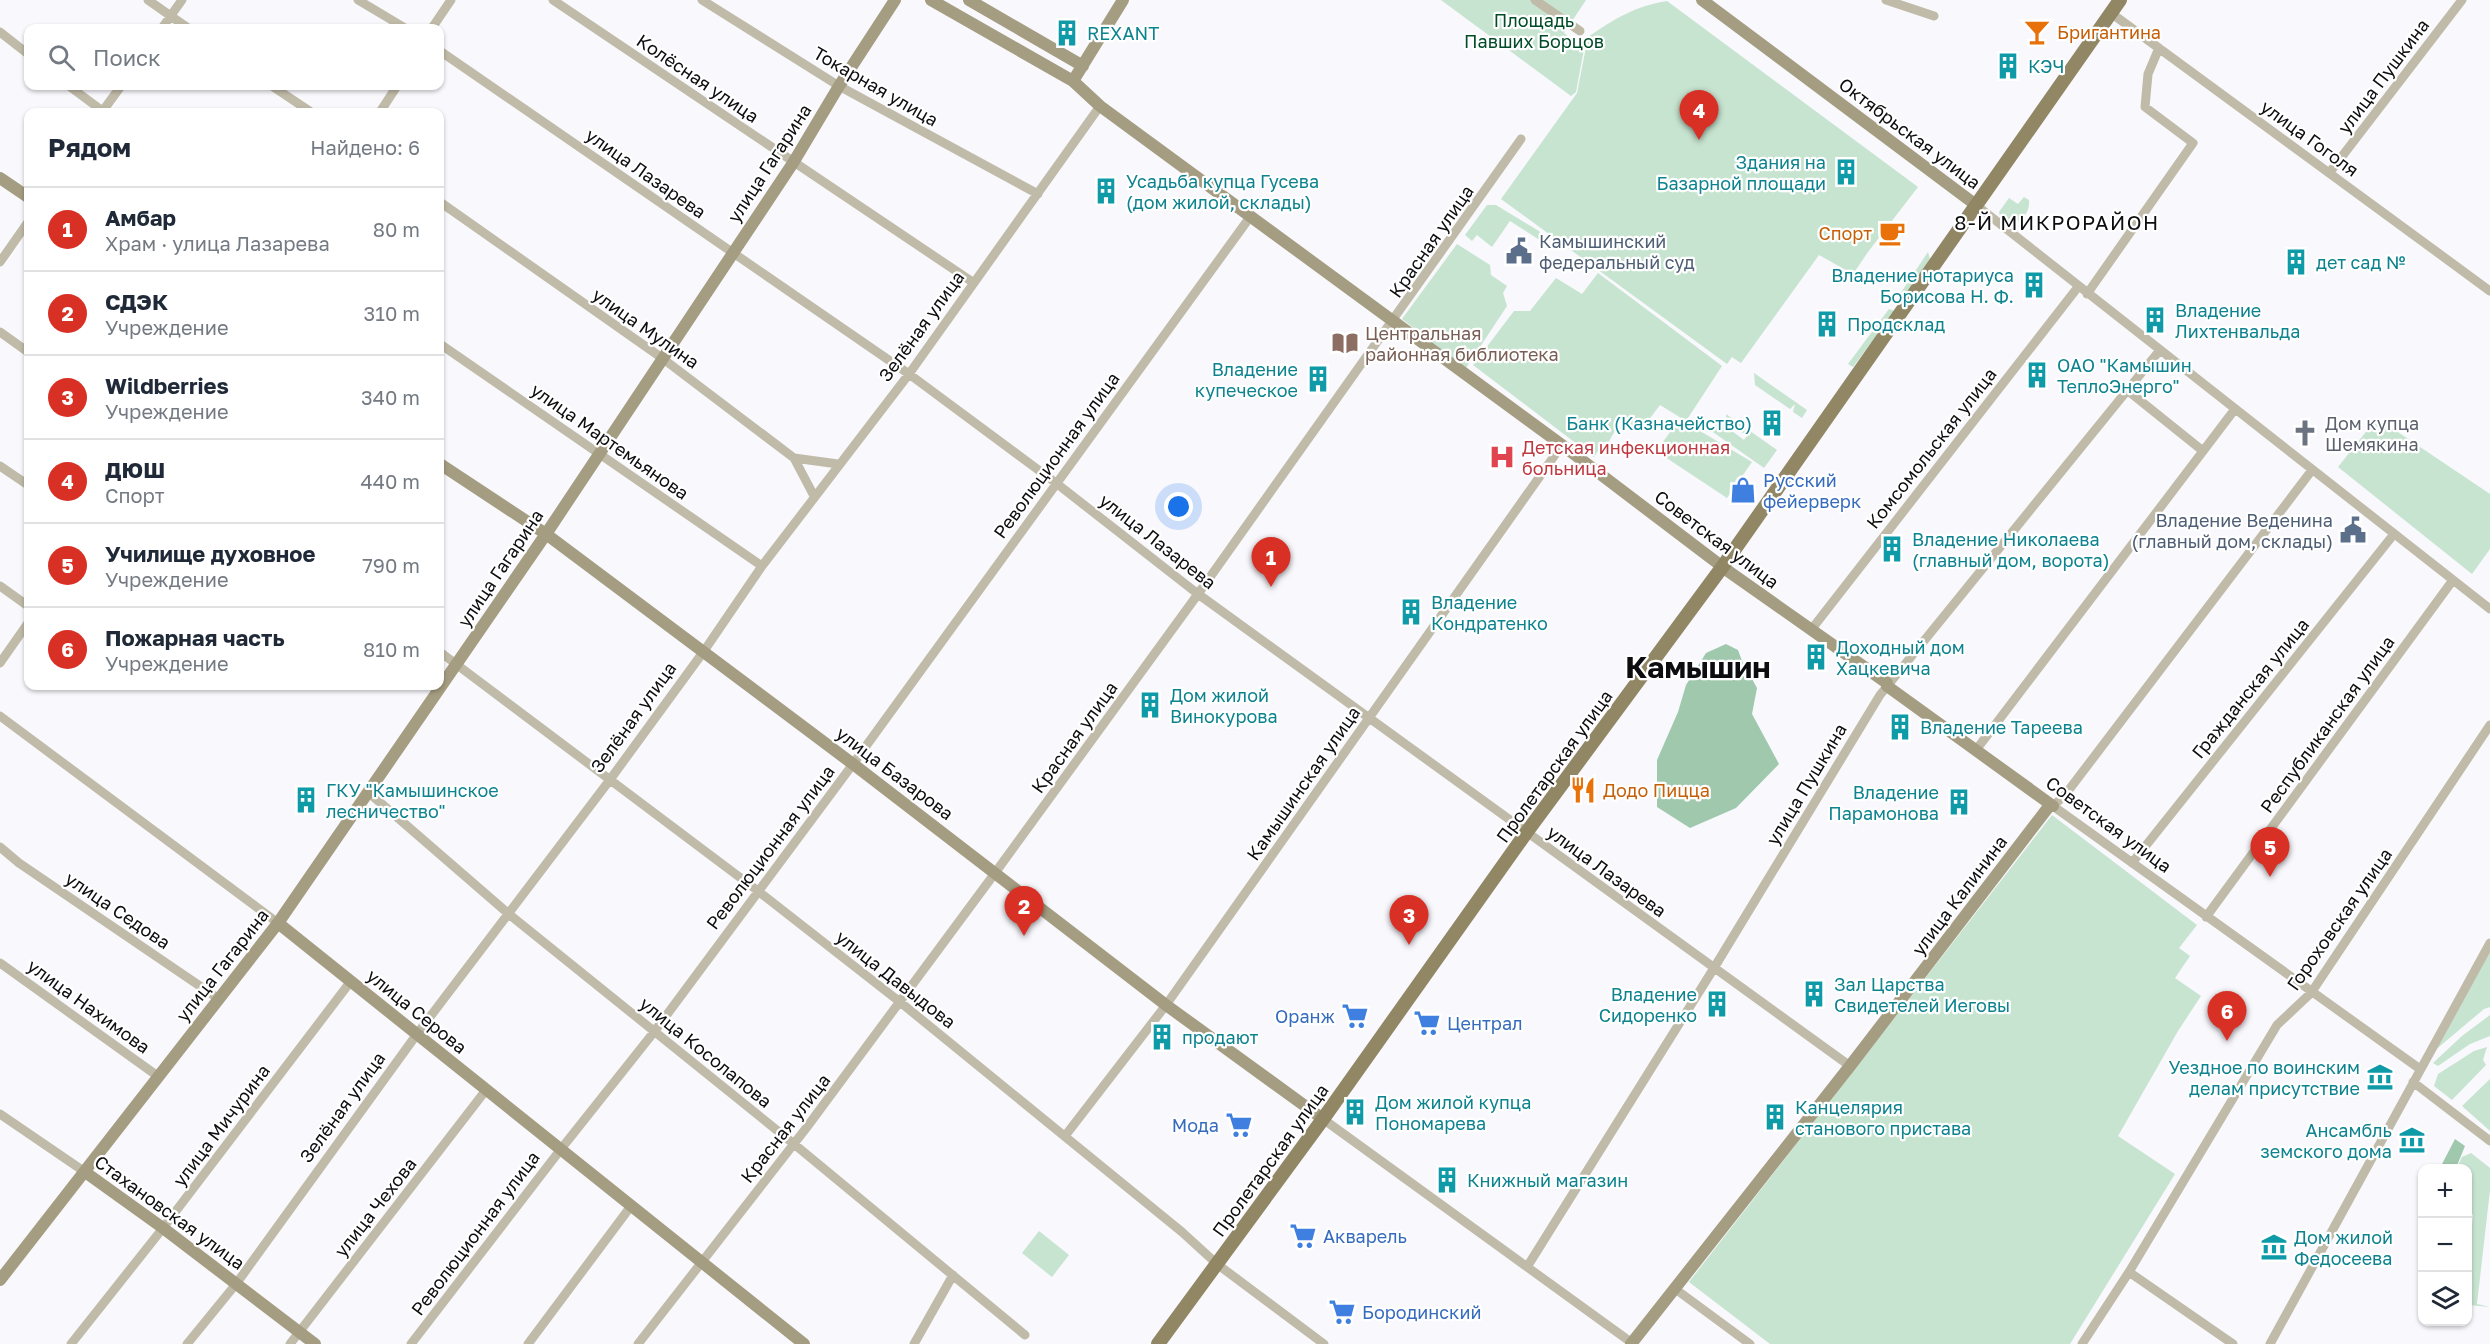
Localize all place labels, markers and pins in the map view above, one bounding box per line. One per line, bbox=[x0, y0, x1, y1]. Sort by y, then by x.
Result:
bar icon: Бригантина bbox=[2022, 17, 2052, 47]
building icon: REXANT bbox=[1052, 18, 1082, 48]
place label: Бригантина bbox=[2057, 21, 2161, 43]
place label: REXANT bbox=[1087, 22, 1159, 44]
building icon: КЭЧ bbox=[1993, 51, 2023, 81]
place label: КЭЧ bbox=[2028, 55, 2065, 77]
pin: 4 bbox=[1680, 90, 1718, 140]
place label: Здания на Базарной площади bbox=[1656, 151, 1826, 194]
building icon: Здания на Базарной площади bbox=[1831, 157, 1861, 187]
place label: Усадьба купца Гусева (дом жилой, склады) bbox=[1126, 170, 1319, 213]
building icon: Усадьба купца Гусева (дом жилой, склады) bbox=[1091, 176, 1121, 206]
cafe icon: Спорт bbox=[1877, 218, 1907, 248]
place label: Спорт bbox=[1818, 222, 1872, 244]
place label: Камышинский федеральный суд bbox=[1539, 230, 1695, 273]
public building icon: Камышинский федеральный суд bbox=[1504, 236, 1534, 266]
building icon: дет сад № bbox=[2281, 247, 2311, 277]
place label: дет сад № bbox=[2316, 251, 2406, 273]
place label: Владение нотариуса Борисова Н. Ф. bbox=[1831, 264, 2014, 307]
building icon: Владение нотариуса Борисова Н. Ф. bbox=[2019, 270, 2049, 300]
place label: Владение Лихтенвальда bbox=[2175, 299, 2300, 342]
building icon: Владение Лихтенвальда bbox=[2140, 305, 2170, 335]
building icon: Продсклад bbox=[1812, 309, 1842, 339]
place label: Продсклад bbox=[1847, 313, 1945, 335]
place label: Центральная районная библиотека bbox=[1365, 322, 1559, 365]
library icon: Центральная районная библиотека bbox=[1330, 328, 1360, 358]
place label: ОАО "Камышин ТеплоЭнерго" bbox=[2057, 354, 2192, 397]
place label: Владение купеческое bbox=[1195, 358, 1298, 401]
building icon: ОАО "Камышин ТеплоЭнерго" bbox=[2022, 360, 2052, 390]
building icon: Владение купеческое bbox=[1303, 364, 1333, 394]
building icon: Банк (Казначейство) bbox=[1757, 408, 1787, 438]
place label: Банк (Казначейство) bbox=[1566, 412, 1752, 434]
place label: Дом купца Шемякина bbox=[2325, 412, 2419, 455]
church icon: Дом купца Шемякина bbox=[2290, 418, 2320, 448]
place label: Детская инфекционная больница bbox=[1522, 436, 1730, 479]
hospital icon: Детская инфекционная больница bbox=[1487, 442, 1517, 472]
place label: Русский фейерверк bbox=[1763, 469, 1861, 512]
shop icon: Русский фейерверк bbox=[1728, 475, 1758, 505]
place label: Владение Веденина (главный дом, склады) bbox=[2131, 509, 2333, 552]
public building icon: Владение Веденина (главный дом, склады) bbox=[2338, 515, 2368, 545]
place label: Владение Николаева (главный дом, ворота) bbox=[1912, 528, 2110, 571]
building icon: Владение Николаева (главный дом, ворота) bbox=[1877, 534, 1907, 564]
pin: 1 bbox=[1252, 538, 1290, 587]
place label: Владение Кондратенко bbox=[1431, 591, 1548, 634]
building icon: Владение Кондратенко bbox=[1396, 597, 1426, 627]
place label: Доходный дом Хацкевича bbox=[1836, 636, 1965, 679]
building icon: Доходный дом Хацкевича bbox=[1801, 642, 1831, 672]
place label: Дом жилой Винокурова bbox=[1170, 684, 1278, 727]
building icon: Дом жилой Винокурова bbox=[1135, 690, 1165, 720]
building icon: Владение Тареева bbox=[1885, 712, 1915, 742]
place label: Владение Тареева bbox=[1920, 716, 2083, 738]
restaurant icon: Додо Пицца bbox=[1568, 775, 1598, 805]
place label: ГКУ "Камышинское лесничество" bbox=[326, 779, 499, 822]
place label: Додо Пицца bbox=[1603, 779, 1710, 801]
place label: Владение Парамонова bbox=[1828, 781, 1939, 824]
building icon: ГКУ "Камышинское лесничество" bbox=[291, 785, 321, 815]
building icon: Владение Парамонова bbox=[1944, 787, 1974, 817]
pin: 5 bbox=[2250, 828, 2290, 877]
pin: 2 bbox=[1004, 886, 1044, 936]
pin: 3 bbox=[1390, 896, 1428, 945]
place label: Зал Царства Свидетелей Иеговы bbox=[1834, 973, 2010, 1016]
building icon: Зал Царства Свидетелей Иеговы bbox=[1799, 979, 1829, 1009]
place label: Владение Сидоренко bbox=[1599, 983, 1697, 1026]
building icon: Владение Сидоренко bbox=[1702, 989, 1732, 1019]
pin: 6 bbox=[2208, 992, 2246, 1041]
supermarket icon: Оранж bbox=[1340, 1001, 1370, 1031]
place label: Оранж bbox=[1275, 1005, 1335, 1027]
supermarket icon: Централ bbox=[1412, 1008, 1442, 1038]
place label: Централ bbox=[1447, 1012, 1523, 1034]
building icon: продают bbox=[1147, 1022, 1177, 1052]
place label: продают bbox=[1182, 1026, 1258, 1048]
place label: Уездное по воинским делам присутствие bbox=[2168, 1056, 2360, 1099]
museum icon: Уездное по воинским делам присутствие bbox=[2365, 1062, 2395, 1092]
place label: Дом жилой купца Пономарева bbox=[1375, 1091, 1531, 1134]
place label: Канцелярия станового пристава bbox=[1795, 1096, 1971, 1139]
building icon: Дом жилой купца Пономарева bbox=[1340, 1097, 1370, 1127]
building icon: Канцелярия станового пристава bbox=[1760, 1102, 1790, 1132]
supermarket icon: Мода bbox=[1224, 1110, 1254, 1140]
place label: Мода bbox=[1172, 1114, 1219, 1136]
place label: Ансамбль земского дома bbox=[2260, 1119, 2392, 1162]
museum icon: Ансамбль земского дома bbox=[2397, 1125, 2427, 1155]
building icon: Книжный магазин bbox=[1432, 1165, 1462, 1195]
place label: Книжный магазин bbox=[1467, 1169, 1628, 1191]
supermarket icon: Акварель bbox=[1288, 1221, 1318, 1251]
place label: Акварель bbox=[1323, 1225, 1407, 1247]
place label: Дом жилой Федосеева bbox=[2294, 1226, 2393, 1269]
museum icon: Дом жилой Федосеева bbox=[2259, 1232, 2289, 1262]
supermarket icon: Бородинский bbox=[1327, 1297, 1357, 1327]
place label: Бородинский bbox=[1362, 1301, 1481, 1323]

